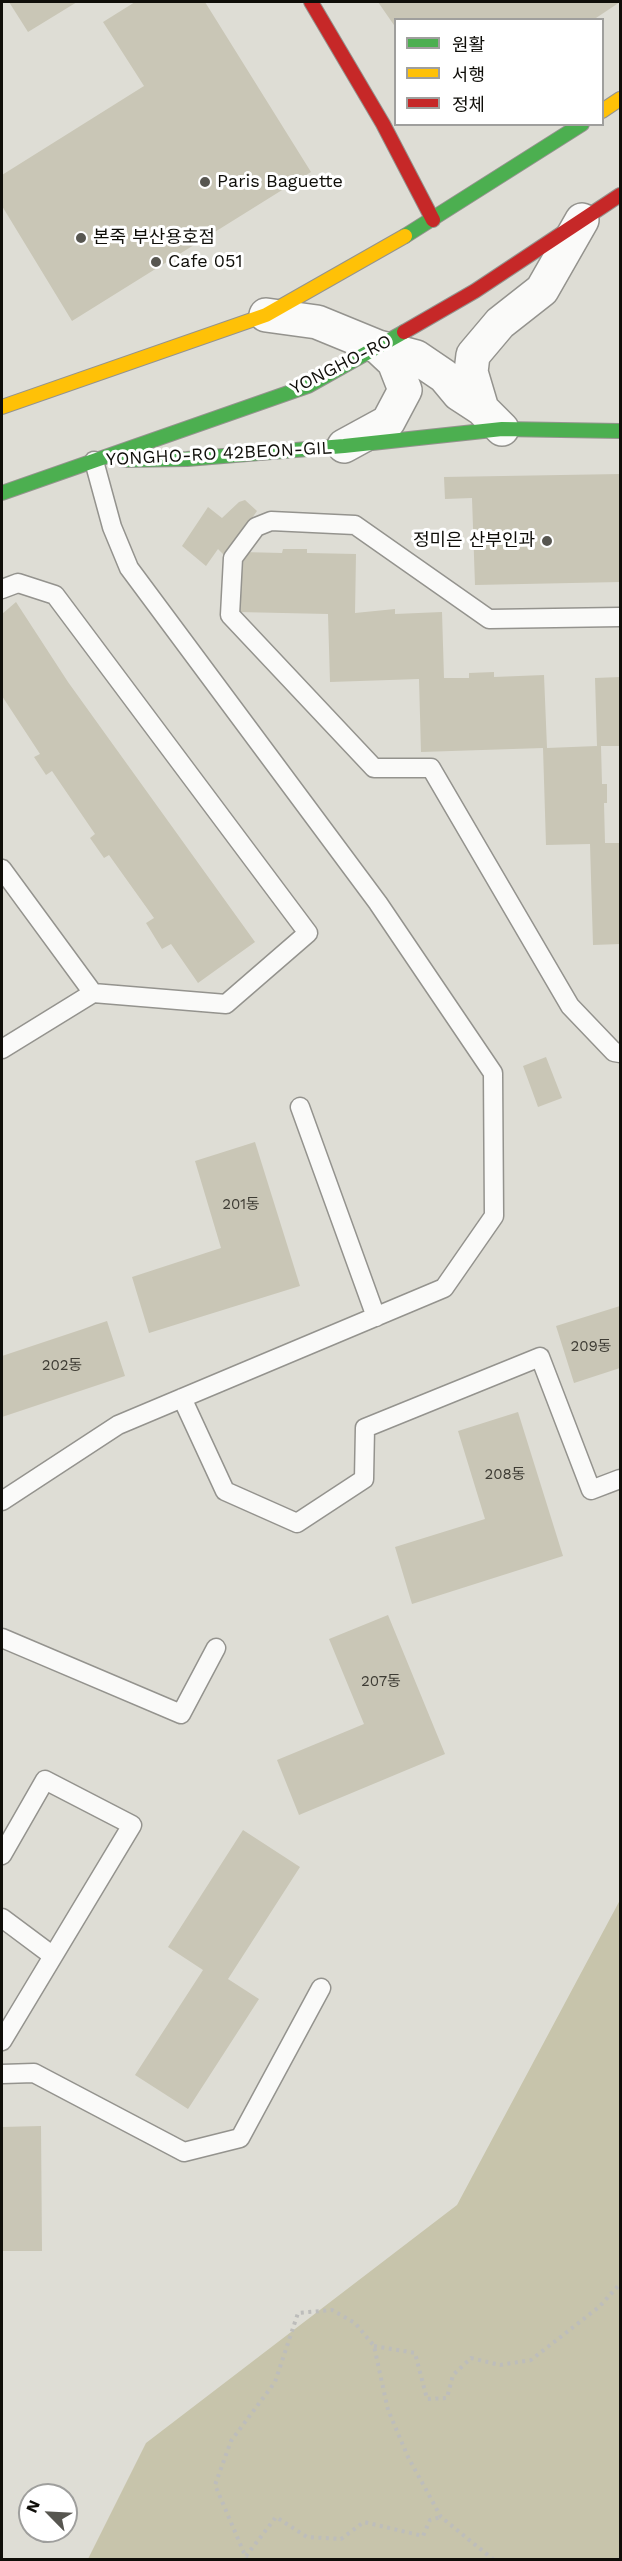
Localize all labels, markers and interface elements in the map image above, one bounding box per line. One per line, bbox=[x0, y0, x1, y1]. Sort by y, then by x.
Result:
legend bbox=[394, 18, 604, 126]
text: 원활 bbox=[452, 34, 485, 55]
text: 서행 bbox=[452, 64, 485, 85]
text: 정체 bbox=[452, 94, 485, 115]
place label: Paris Baguette bbox=[217, 171, 343, 193]
marker: Paris Baguette bbox=[198, 175, 212, 189]
place label: 본죽 부산용호점 bbox=[93, 227, 215, 249]
marker: 본죽 부산용호점 bbox=[74, 231, 88, 245]
place label: Cafe 051 bbox=[168, 251, 242, 273]
marker: Cafe 051 bbox=[149, 255, 163, 269]
street label: YONGHO-RO bbox=[287, 330, 395, 400]
street label: YONGHO-RO 42BEON-GIL bbox=[105, 437, 333, 471]
place label: 정미은 산부인과 bbox=[413, 530, 535, 552]
marker: 정미은 산부인과 bbox=[540, 534, 554, 548]
house number: 201동 bbox=[222, 1196, 260, 1214]
house number: 209동 bbox=[570, 1338, 612, 1356]
house number: 202동 bbox=[42, 1357, 82, 1375]
house number: 208동 bbox=[484, 1466, 526, 1484]
house number: 207동 bbox=[361, 1673, 401, 1691]
north arrow bbox=[18, 2483, 78, 2543]
text: N bbox=[22, 2497, 44, 2516]

